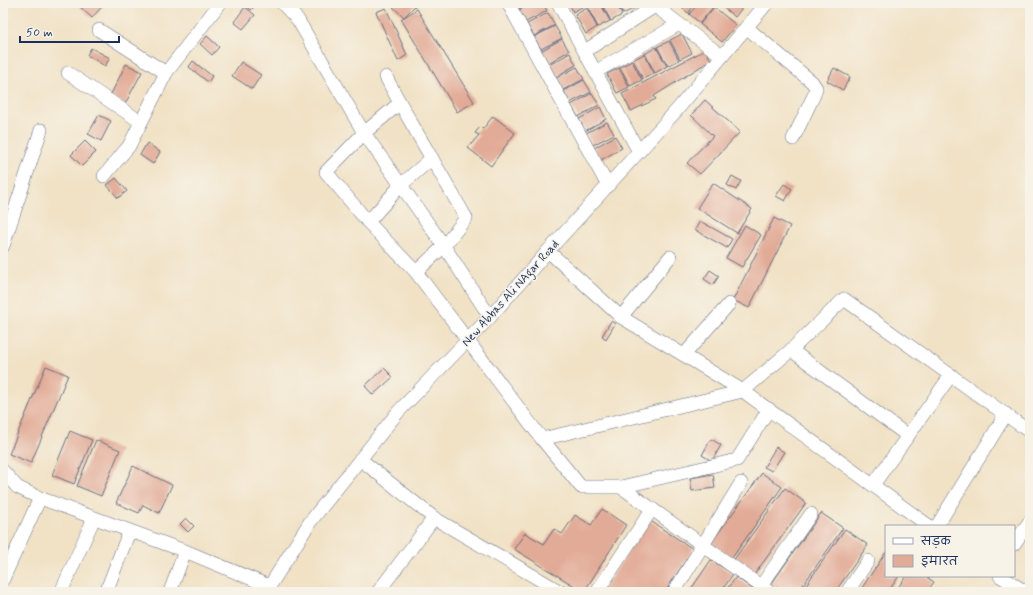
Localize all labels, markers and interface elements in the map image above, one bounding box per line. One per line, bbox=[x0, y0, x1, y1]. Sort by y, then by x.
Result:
scale bar bbox=[20, 18, 119, 44]
text: 50 m bbox=[26, 25, 53, 41]
street label: New Abbas Ali NAgar Road bbox=[459, 237, 564, 351]
legend bbox=[885, 525, 1015, 577]
text: सड़क bbox=[920, 534, 952, 550]
text: इमारत bbox=[921, 554, 959, 570]

